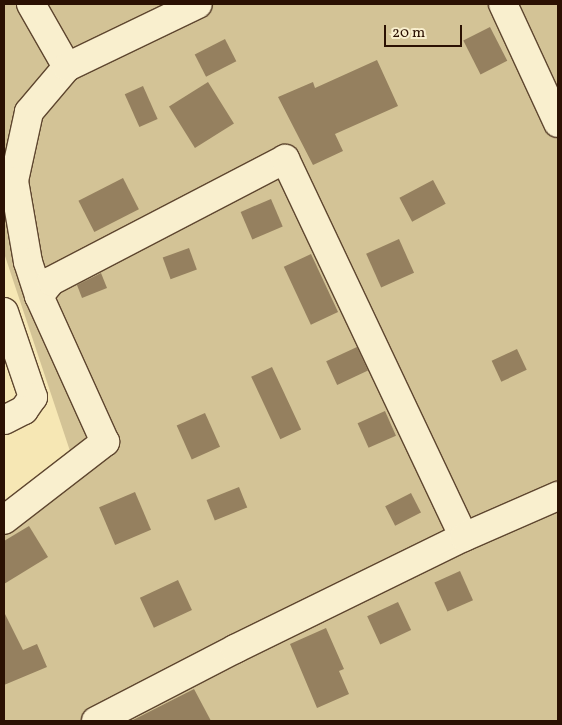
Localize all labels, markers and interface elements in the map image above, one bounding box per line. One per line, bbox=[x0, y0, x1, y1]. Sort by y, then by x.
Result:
scale bar bbox=[387, 15, 464, 47]
text: 20 m bbox=[392, 23, 425, 44]

